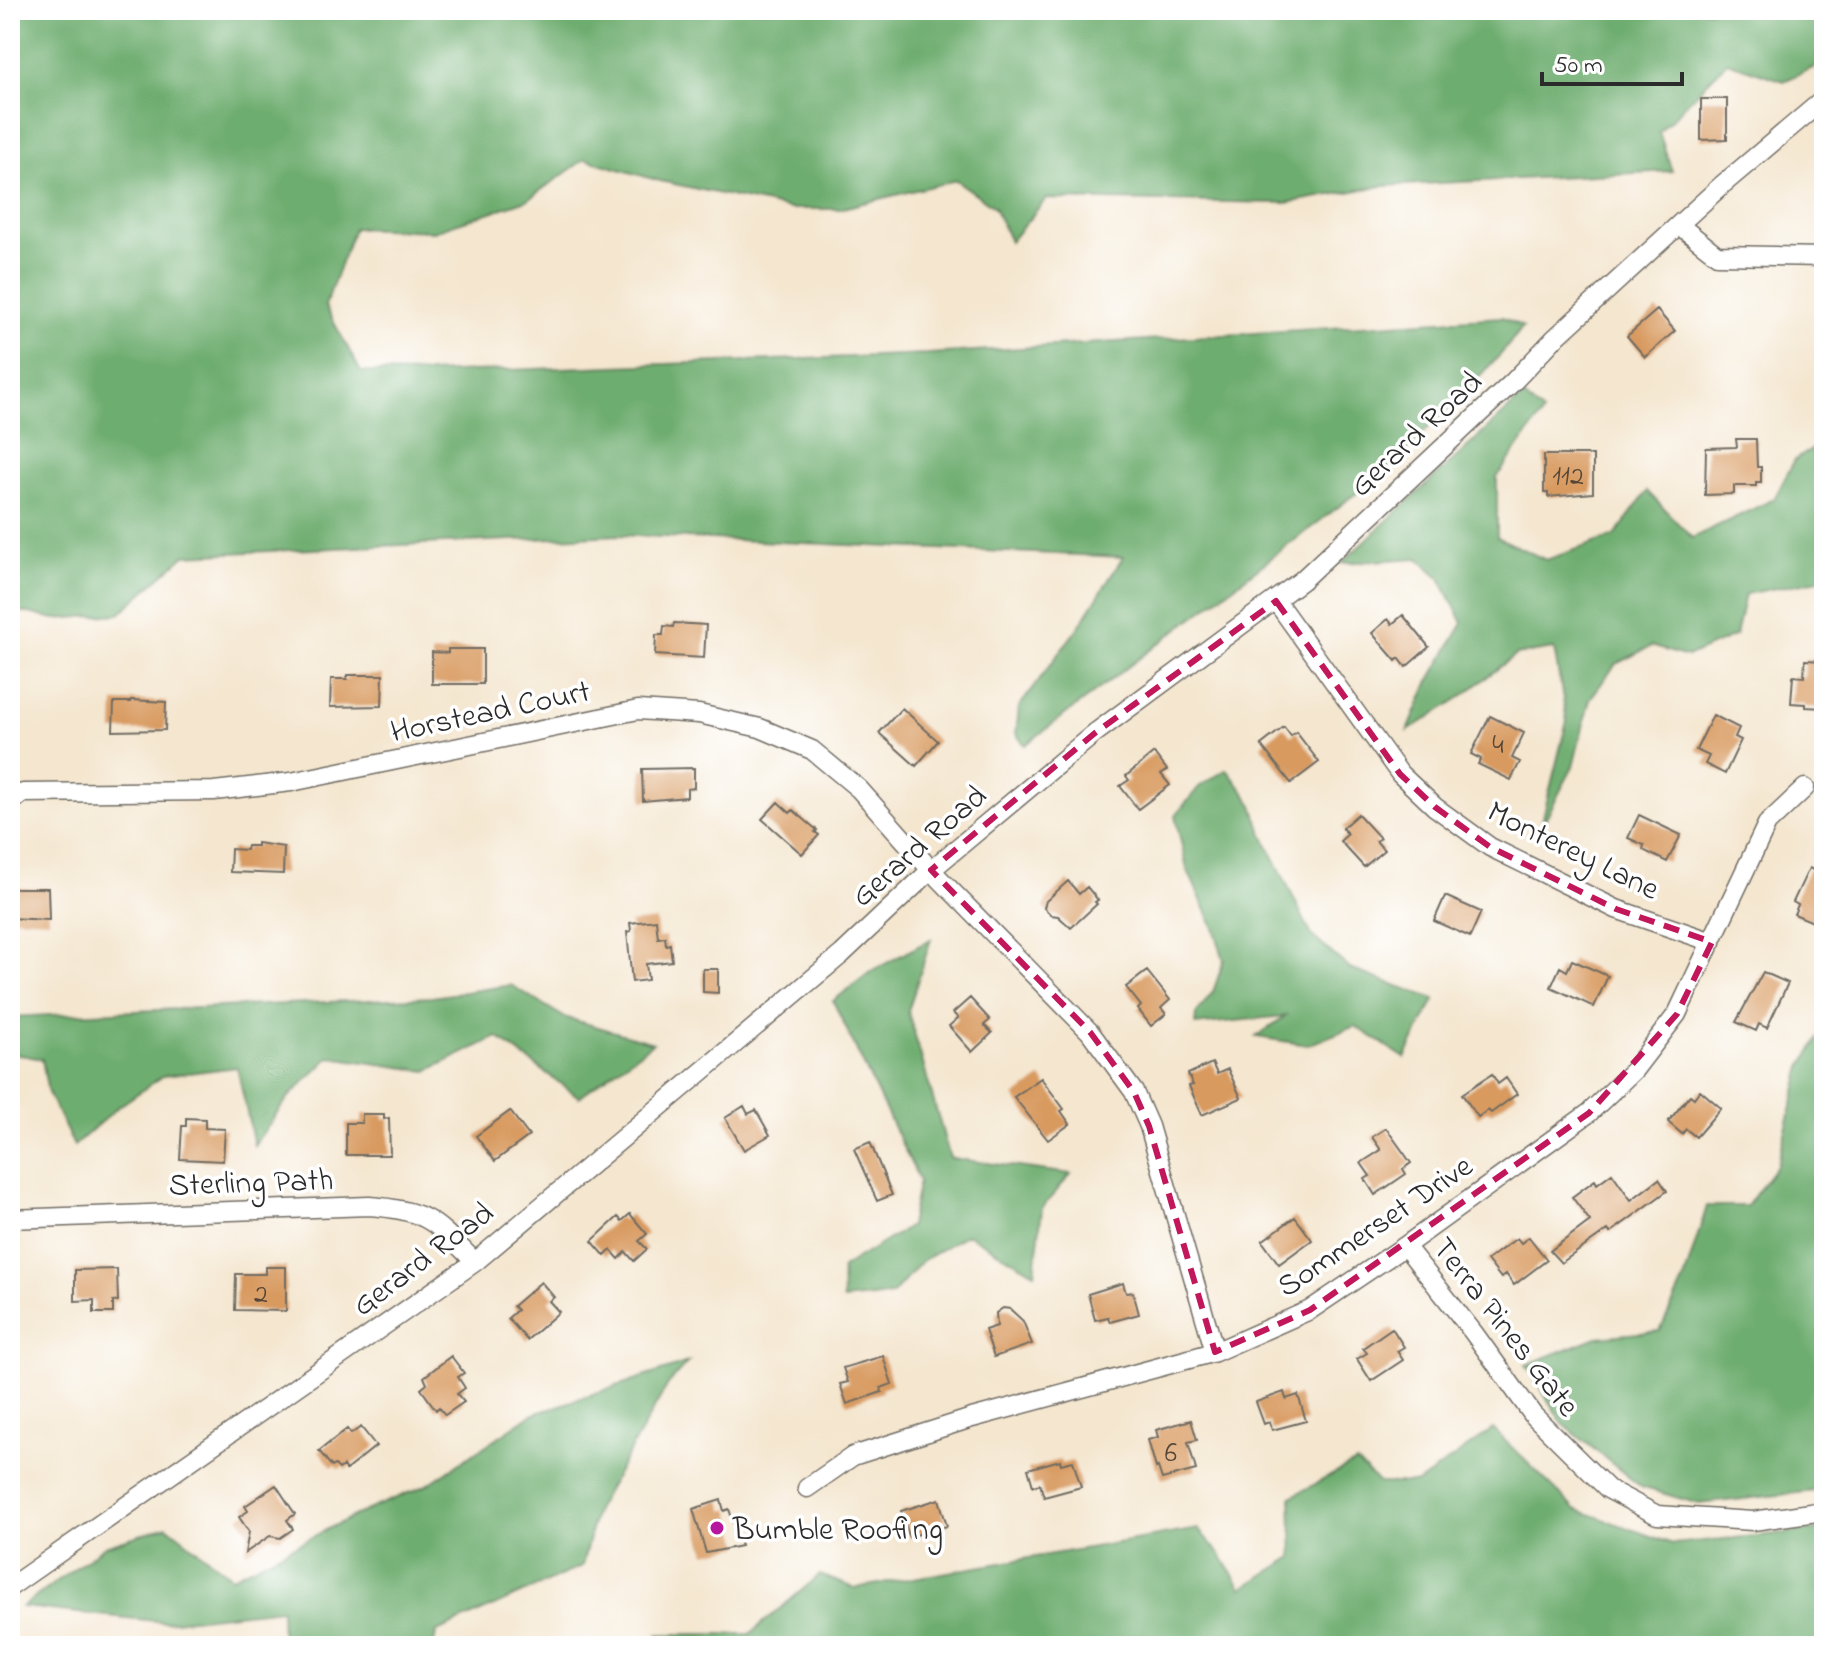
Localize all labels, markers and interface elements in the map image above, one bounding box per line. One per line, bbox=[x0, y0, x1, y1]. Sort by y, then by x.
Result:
scale bar bbox=[1542, 36, 1682, 86]
text: 50 m bbox=[1554, 49, 1603, 84]
street label: Gerard Road bbox=[1340, 361, 1495, 510]
house number: 112 bbox=[1552, 457, 1584, 498]
street label: Horstead Court bbox=[387, 669, 595, 758]
house number: 4 bbox=[1492, 726, 1504, 767]
street label: Gerard Road bbox=[842, 775, 999, 920]
street label: Monterey Lane bbox=[1478, 790, 1667, 914]
street label: Sommerset Drive bbox=[1269, 1144, 1484, 1311]
street label: Sterling Path bbox=[168, 1158, 334, 1211]
street label: Gerard Road bbox=[343, 1192, 505, 1330]
street label: Terra Pines Gate bbox=[1419, 1228, 1590, 1429]
house number: 2 bbox=[254, 1275, 268, 1316]
house number: 6 bbox=[1165, 1434, 1177, 1475]
place label: Bumble Roofing bbox=[732, 1508, 943, 1555]
marker: Bumble Roofing bbox=[708, 1519, 726, 1537]

